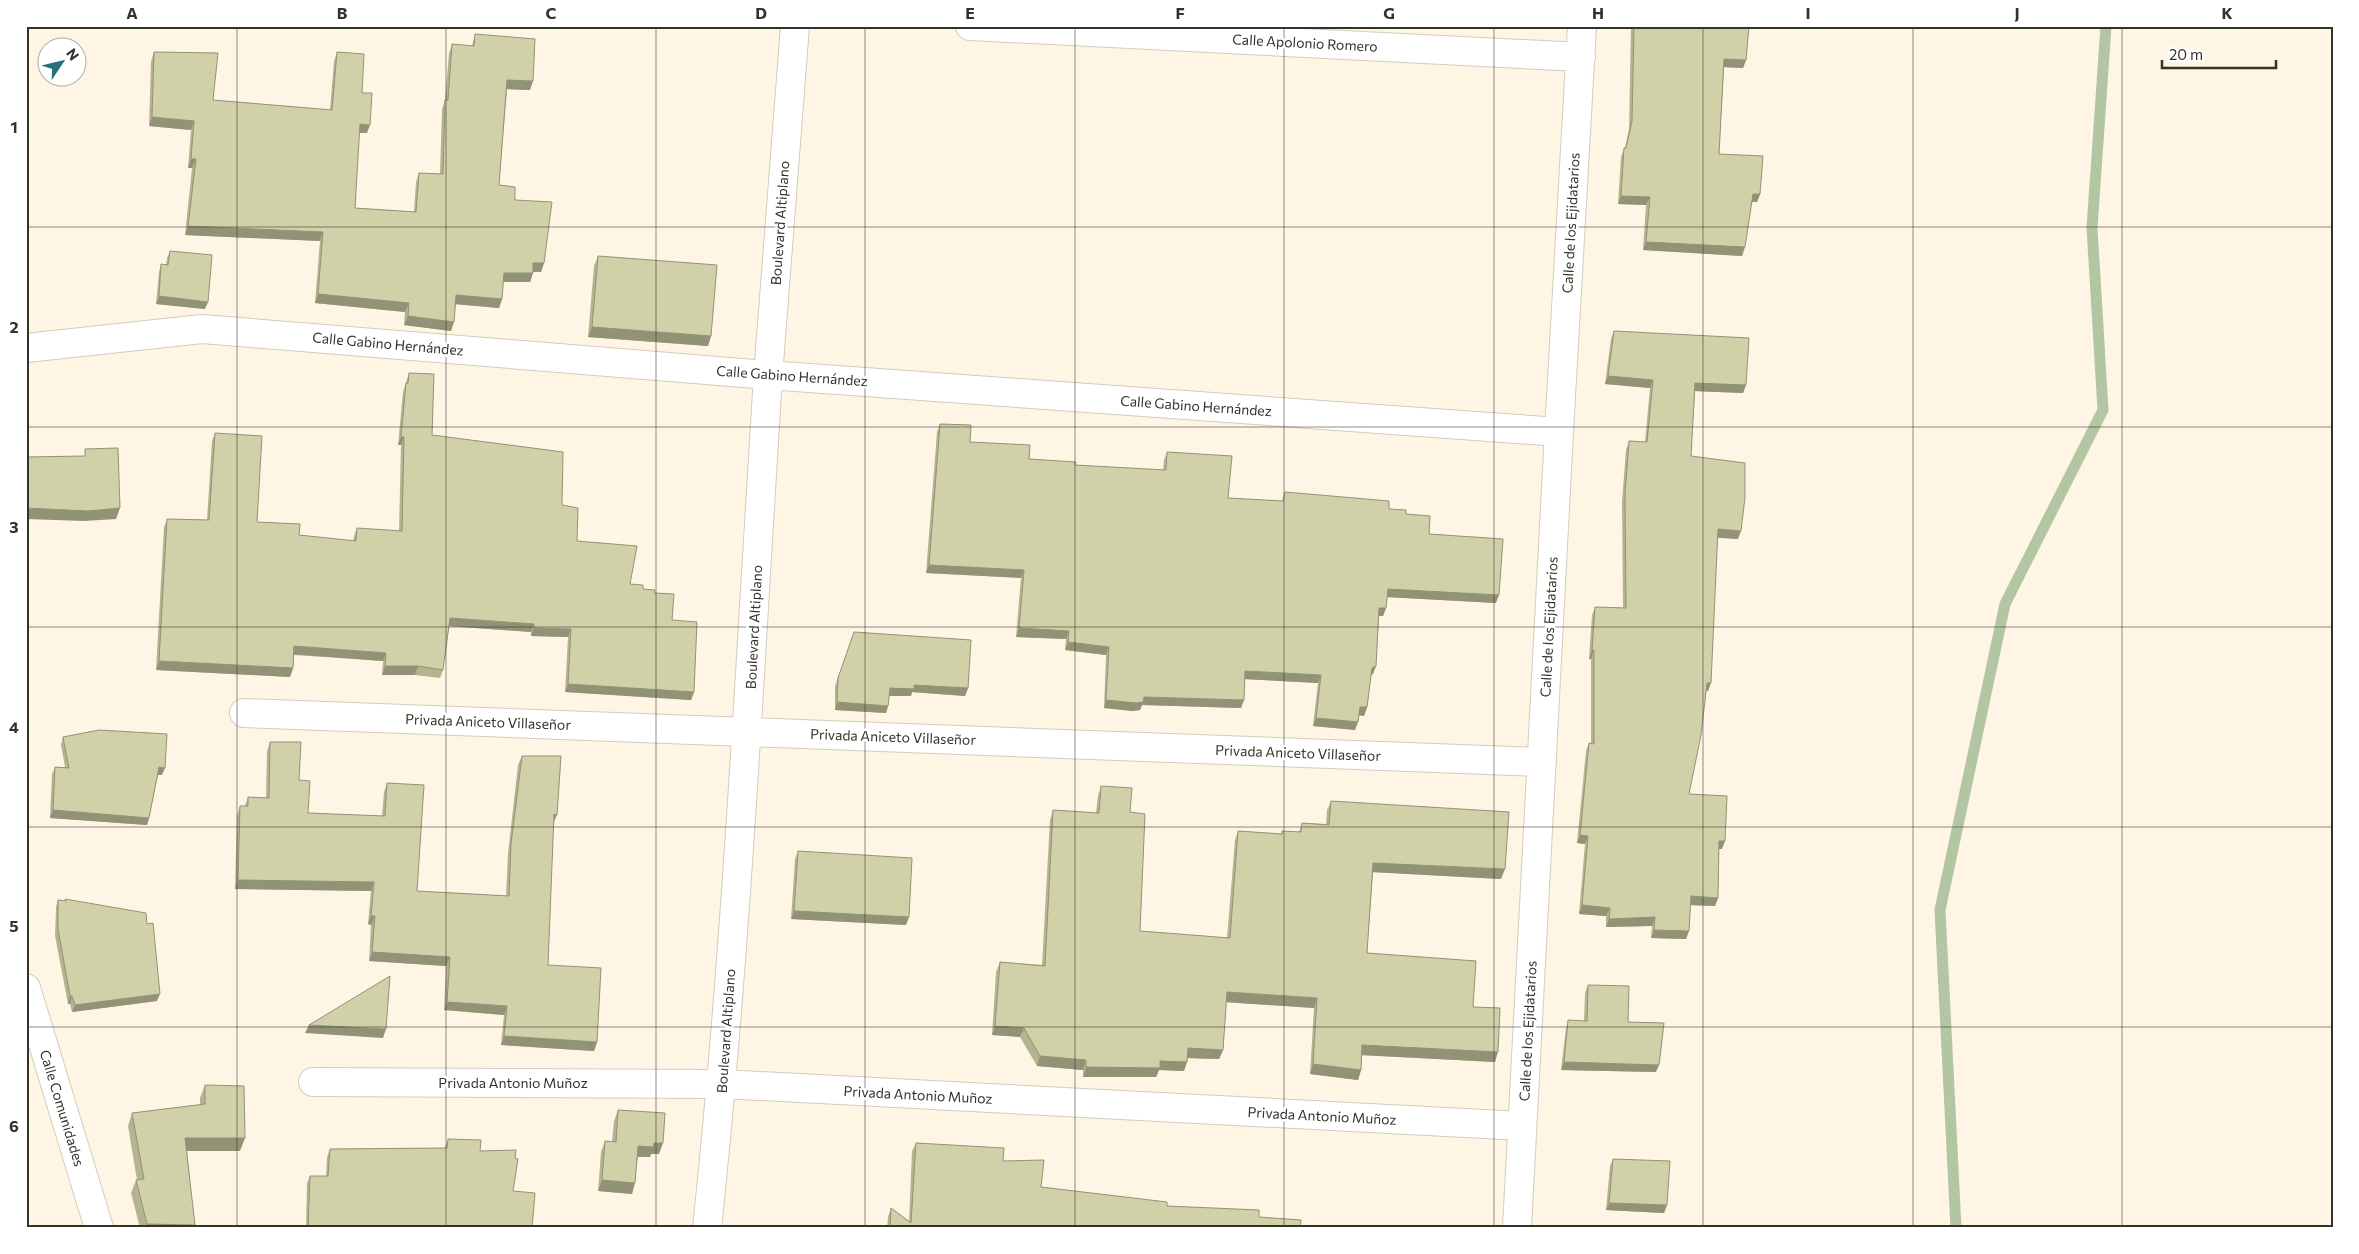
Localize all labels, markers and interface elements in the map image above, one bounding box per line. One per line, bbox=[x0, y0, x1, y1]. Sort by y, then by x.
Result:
text: A bbox=[126, 3, 138, 22]
text: B bbox=[337, 3, 348, 22]
text: C bbox=[546, 3, 557, 22]
text: D bbox=[755, 3, 767, 22]
text: E bbox=[965, 3, 975, 22]
text: F bbox=[1175, 3, 1185, 22]
text: G bbox=[1383, 3, 1395, 22]
text: H bbox=[1592, 3, 1604, 22]
text: I bbox=[1805, 3, 1811, 22]
text: J bbox=[2014, 3, 2020, 22]
text: K bbox=[2221, 3, 2233, 22]
street label: Calle Apolonio Romero bbox=[1232, 30, 1378, 55]
north arrow bbox=[38, 38, 88, 88]
scale bar bbox=[2162, 38, 2275, 70]
text: N bbox=[63, 45, 83, 63]
text: 20 m bbox=[2169, 45, 2203, 63]
text: 1 bbox=[10, 117, 18, 136]
street label: Calle de los Ejidatarios bbox=[1558, 152, 1583, 294]
street label: Boulevard Altiplano bbox=[767, 160, 792, 286]
text: 2 bbox=[9, 317, 19, 336]
street label: Calle Gabino Hernández bbox=[312, 328, 464, 359]
street label: Calle Gabino Hernández bbox=[716, 362, 868, 389]
street label: Calle Gabino Hernández bbox=[1120, 392, 1272, 419]
text: 3 bbox=[9, 517, 19, 536]
street label: Calle de los Ejidatarios bbox=[1536, 556, 1561, 698]
street label: Boulevard Altiplano bbox=[742, 564, 765, 690]
street label: Privada Aniceto Villaseñor bbox=[405, 710, 572, 733]
text: 4 bbox=[9, 717, 19, 736]
street label: Privada Aniceto Villaseñor bbox=[810, 725, 977, 748]
street label: Privada Aniceto Villaseñor bbox=[1215, 741, 1382, 764]
text: 5 bbox=[9, 916, 19, 935]
street label: Calle de los Ejidatarios bbox=[1515, 960, 1540, 1102]
street label: Boulevard Altiplano bbox=[713, 968, 738, 1094]
street label: Calle Comunidades bbox=[37, 1048, 88, 1168]
street label: Privada Antonio Muñoz bbox=[438, 1074, 588, 1091]
street label: Privada Antonio Muñoz bbox=[843, 1082, 993, 1107]
street label: Privada Antonio Muñoz bbox=[1247, 1103, 1397, 1128]
text: 6 bbox=[9, 1116, 19, 1135]

